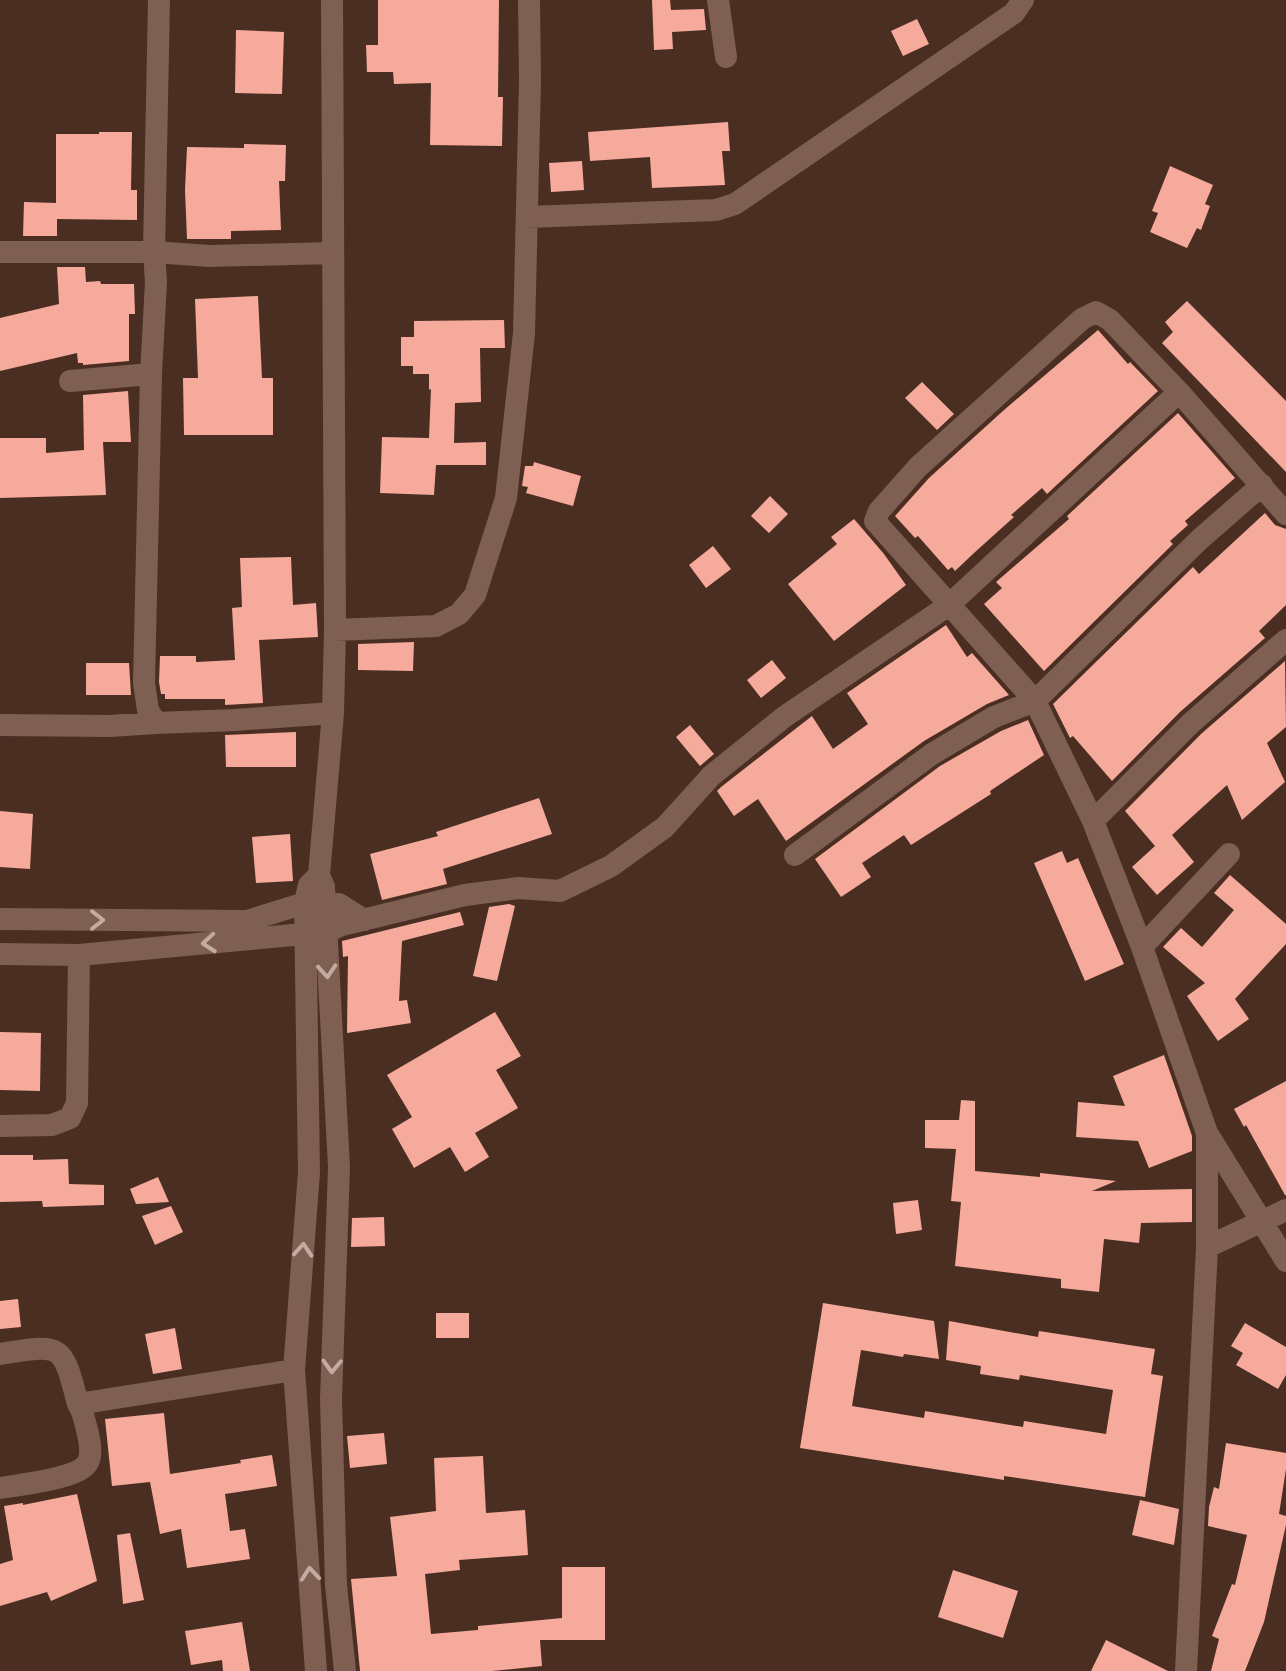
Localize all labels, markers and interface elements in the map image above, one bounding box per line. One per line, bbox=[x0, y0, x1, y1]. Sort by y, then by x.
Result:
one-way arrow bbox=[90, 909, 106, 931]
one-way arrow bbox=[200, 932, 216, 954]
one-way arrow bbox=[316, 964, 337, 980]
one-way arrow bbox=[292, 1241, 313, 1257]
one-way arrow bbox=[322, 1358, 343, 1374]
one-way arrow bbox=[300, 1565, 321, 1581]

